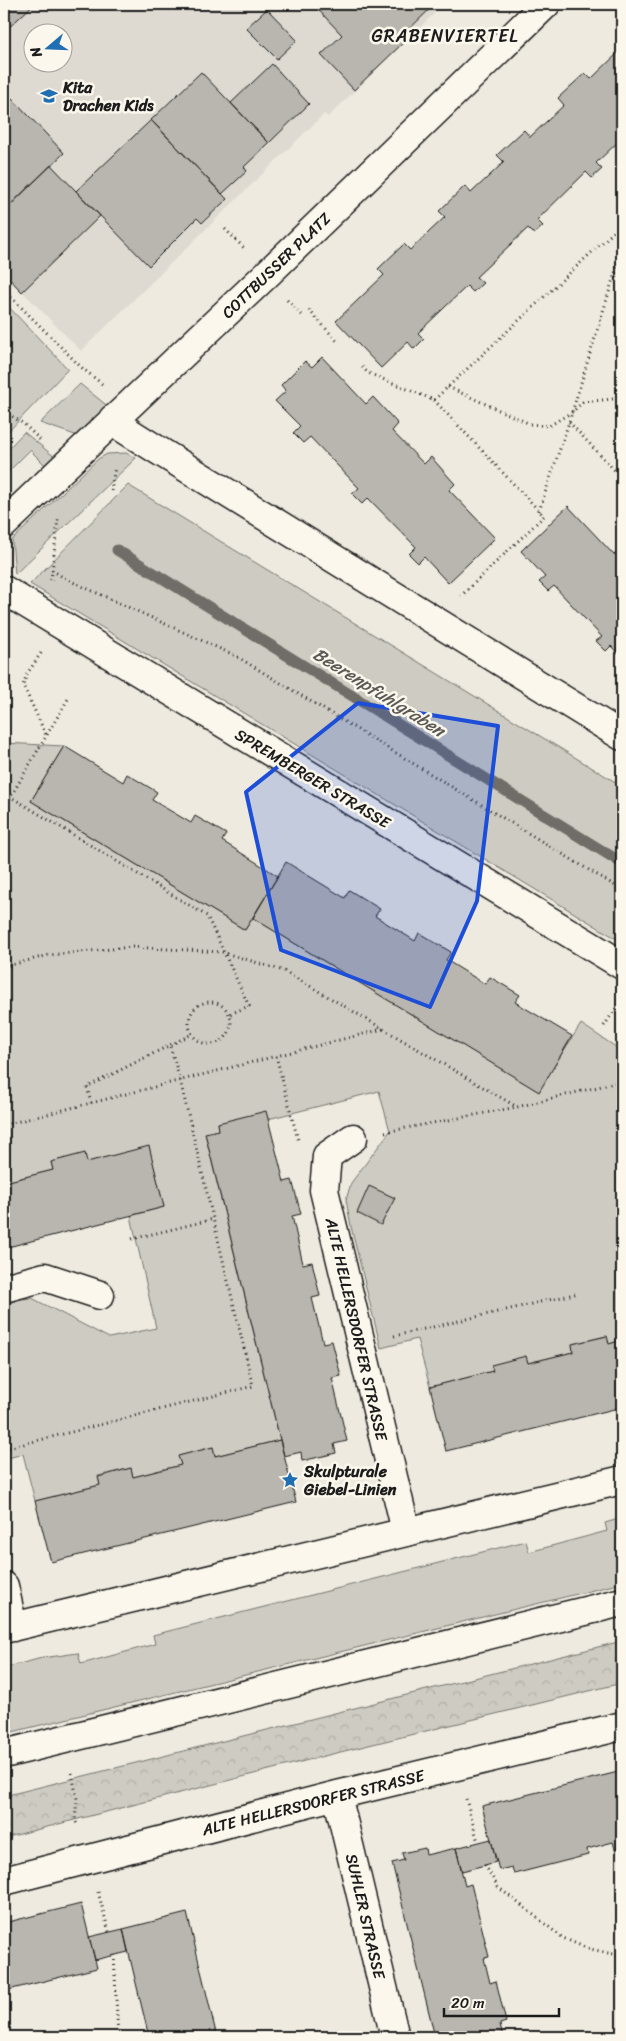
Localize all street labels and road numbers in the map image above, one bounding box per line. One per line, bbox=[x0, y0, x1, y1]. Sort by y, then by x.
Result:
street label: COTTBUSSER PLATZ bbox=[214, 204, 339, 326]
street label: SPREMBERGER STRASSE bbox=[229, 720, 397, 837]
street label: ALTE HELLERSDORFER STRASSE bbox=[317, 1214, 397, 1445]
street label: ALTE HELLERSDORFER STRASSE bbox=[198, 1761, 428, 1844]
street label: SUHLER STRASSE bbox=[337, 1851, 394, 1983]

